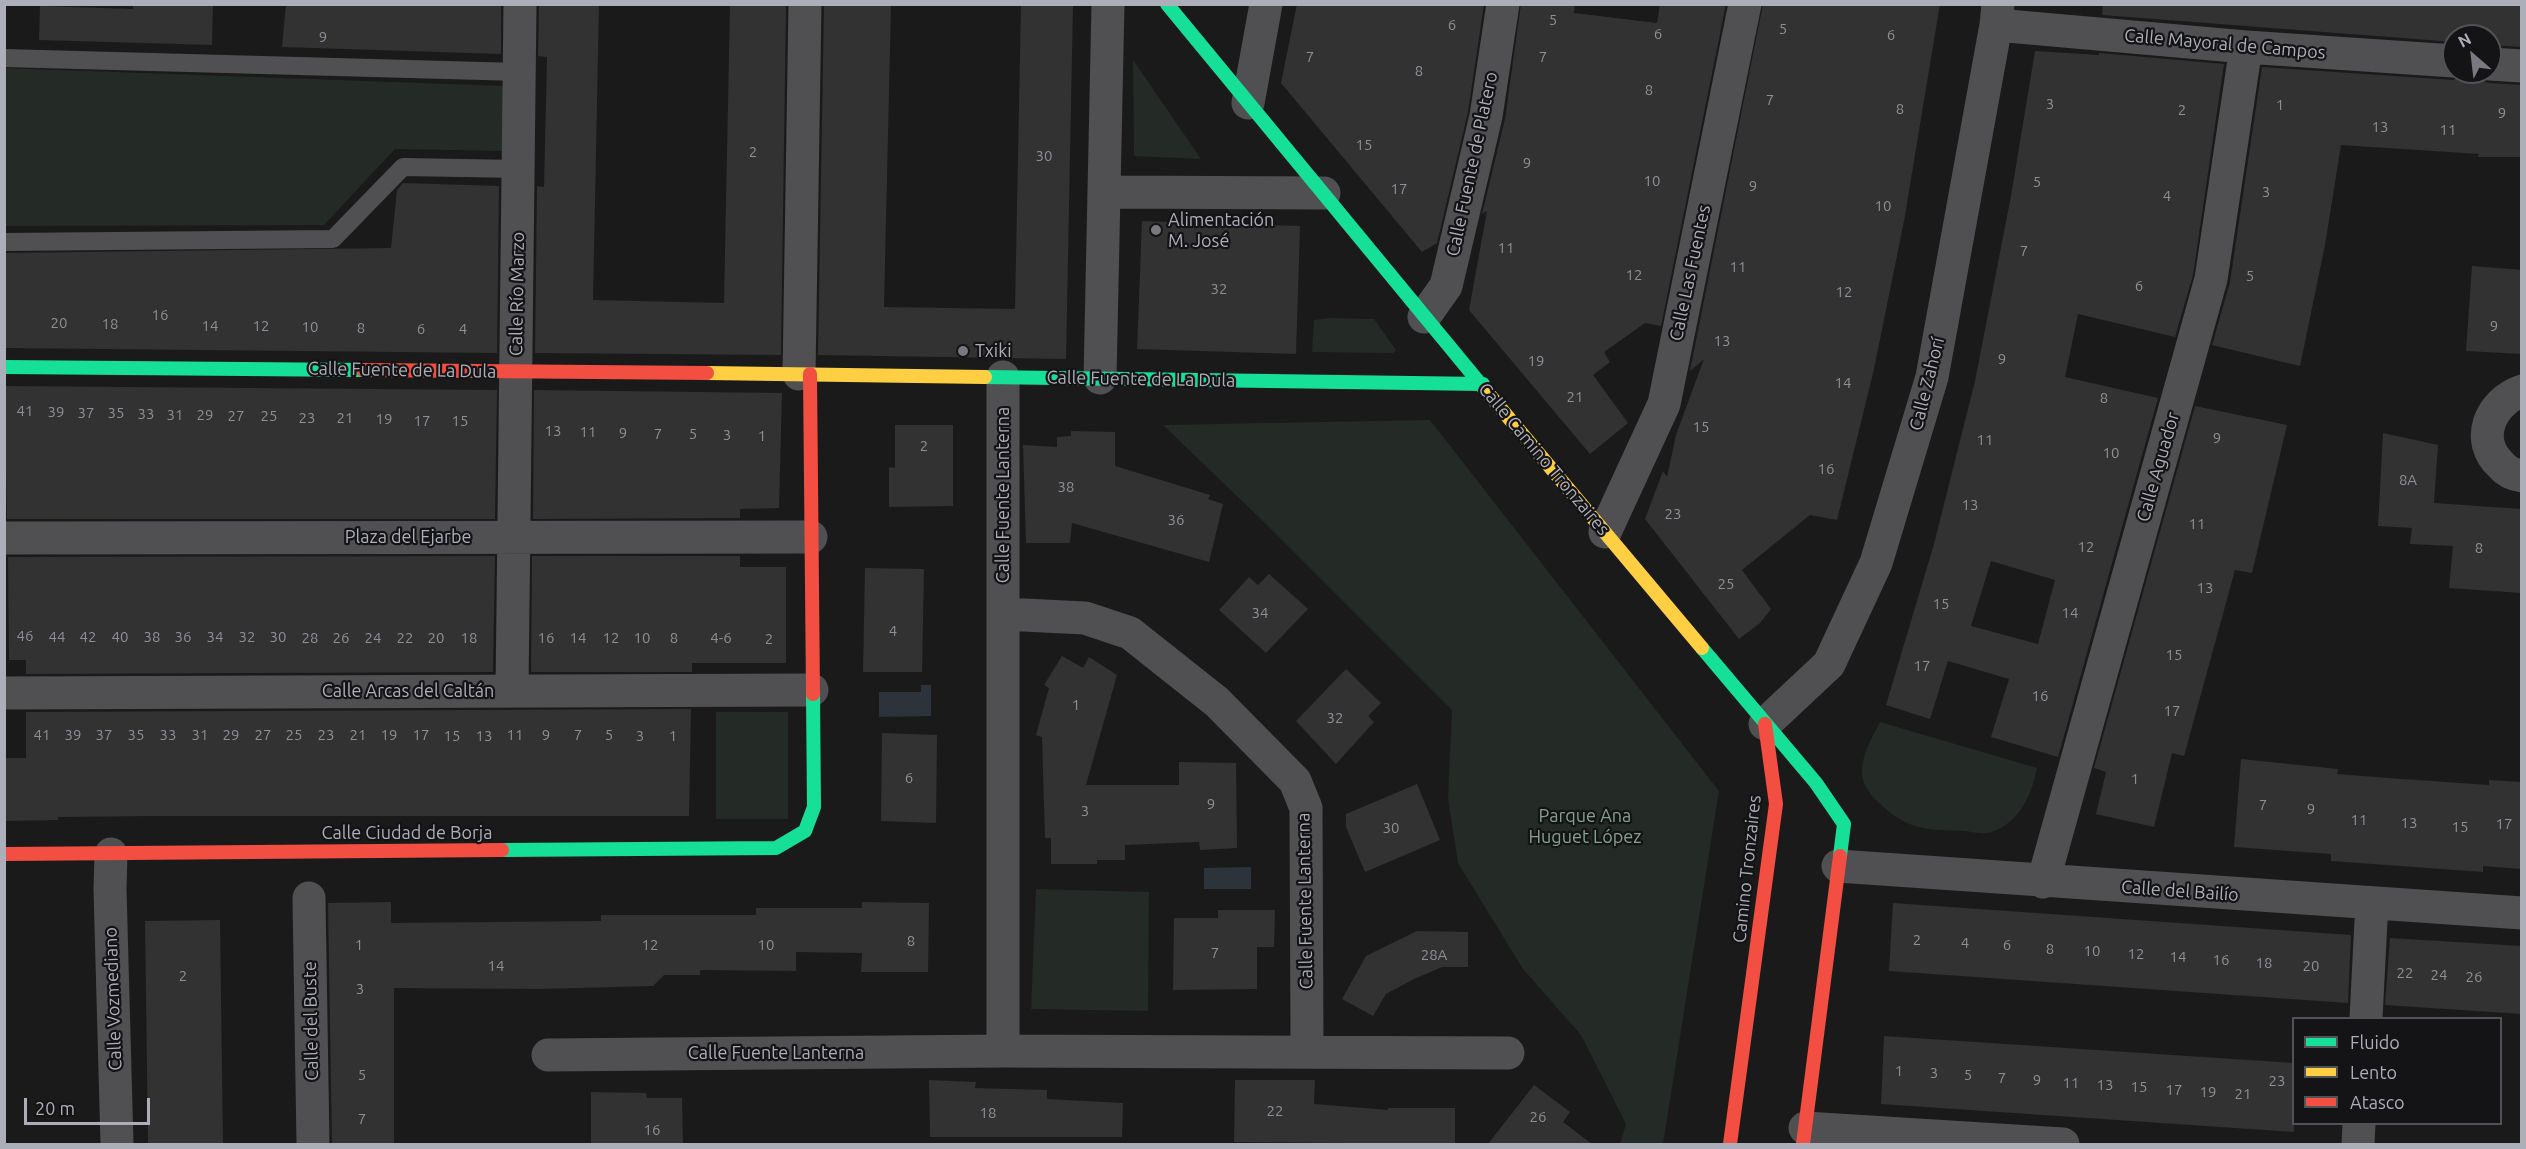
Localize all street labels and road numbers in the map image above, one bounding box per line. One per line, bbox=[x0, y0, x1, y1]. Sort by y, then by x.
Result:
street label: Calle Mayoral de Campos bbox=[2123, 24, 2327, 64]
street label: Calle Fuente de Platero bbox=[1442, 70, 1502, 258]
street label: Calle Las Fuentes bbox=[1665, 203, 1715, 343]
street label: Calle Río Marzo bbox=[505, 232, 529, 356]
street label: Calle Zahorí bbox=[1905, 335, 1949, 433]
street label: Calle Fuente de La Dula bbox=[307, 358, 497, 382]
street label: Calle Fuente de La Dula bbox=[1046, 367, 1236, 391]
street label: Calle Camino Tronzaires bbox=[1474, 378, 1614, 540]
street label: Calle Fuente Lanterna bbox=[992, 407, 1014, 583]
street label: Calle Aguador bbox=[2132, 410, 2184, 524]
street label: Plaza del Ejarbe bbox=[345, 526, 471, 548]
street label: Calle Arcas del Caltán bbox=[322, 680, 494, 702]
street label: Camino Tronzaires bbox=[1728, 794, 1766, 944]
street label: Calle Fuente Lanterna bbox=[1293, 813, 1317, 989]
street label: Calle Ciudad de Borja bbox=[322, 822, 492, 844]
street label: Calle del Bailío bbox=[2121, 876, 2239, 906]
street label: Calle Vozmediano bbox=[100, 927, 126, 1071]
street label: Calle del Buste bbox=[299, 961, 323, 1081]
street label: Calle Fuente Lanterna bbox=[688, 1042, 864, 1064]

